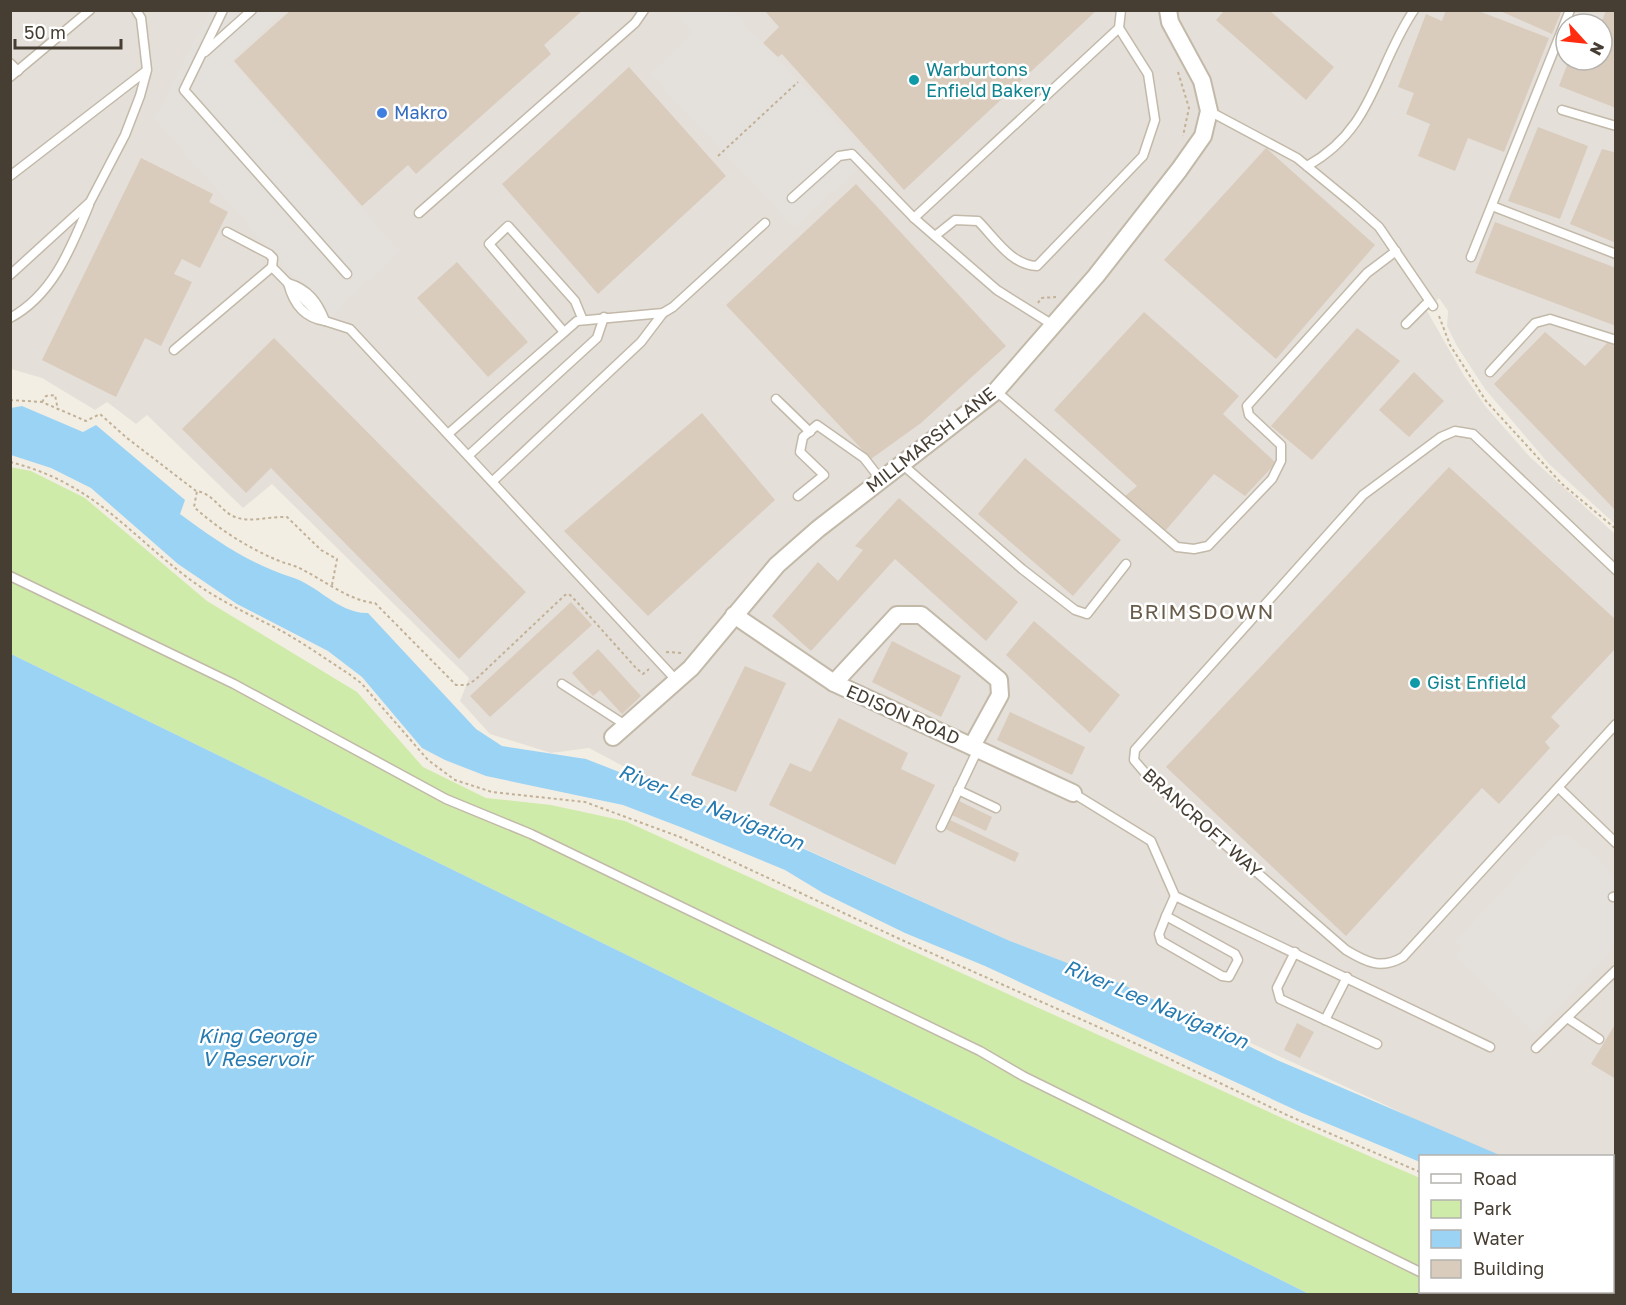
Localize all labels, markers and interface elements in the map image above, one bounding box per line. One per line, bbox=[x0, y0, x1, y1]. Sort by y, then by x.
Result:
scale bar bbox=[15, 12, 122, 50]
north arrow bbox=[1554, 12, 1614, 72]
text: 50 m bbox=[24, 21, 66, 43]
text: N bbox=[1586, 39, 1609, 59]
place label: Warburtons Enfield Bakery bbox=[926, 58, 1051, 101]
marker: Warburtons Enfield Bakery bbox=[907, 73, 921, 87]
place label: Makro bbox=[394, 101, 447, 123]
marker: Makro bbox=[375, 106, 389, 120]
street label: MILLMARSH LANE bbox=[861, 382, 1000, 497]
district label: BRIMSDOWN bbox=[1129, 598, 1275, 624]
place label: Gist Enfield bbox=[1427, 671, 1526, 693]
marker: Gist Enfield bbox=[1408, 676, 1422, 690]
street label: EDISON ROAD bbox=[843, 679, 964, 749]
water label: River Lee Navigation bbox=[615, 758, 808, 855]
street label: BRANCROFT WAY bbox=[1139, 763, 1267, 882]
water label: River Lee Navigation bbox=[1061, 953, 1253, 1054]
water label: King George V Reservoir bbox=[198, 1023, 317, 1070]
legend bbox=[1419, 1155, 1614, 1293]
text: Road bbox=[1473, 1167, 1517, 1189]
text: Park bbox=[1473, 1197, 1512, 1219]
text: Water bbox=[1473, 1227, 1524, 1249]
text: Building bbox=[1473, 1257, 1544, 1279]

